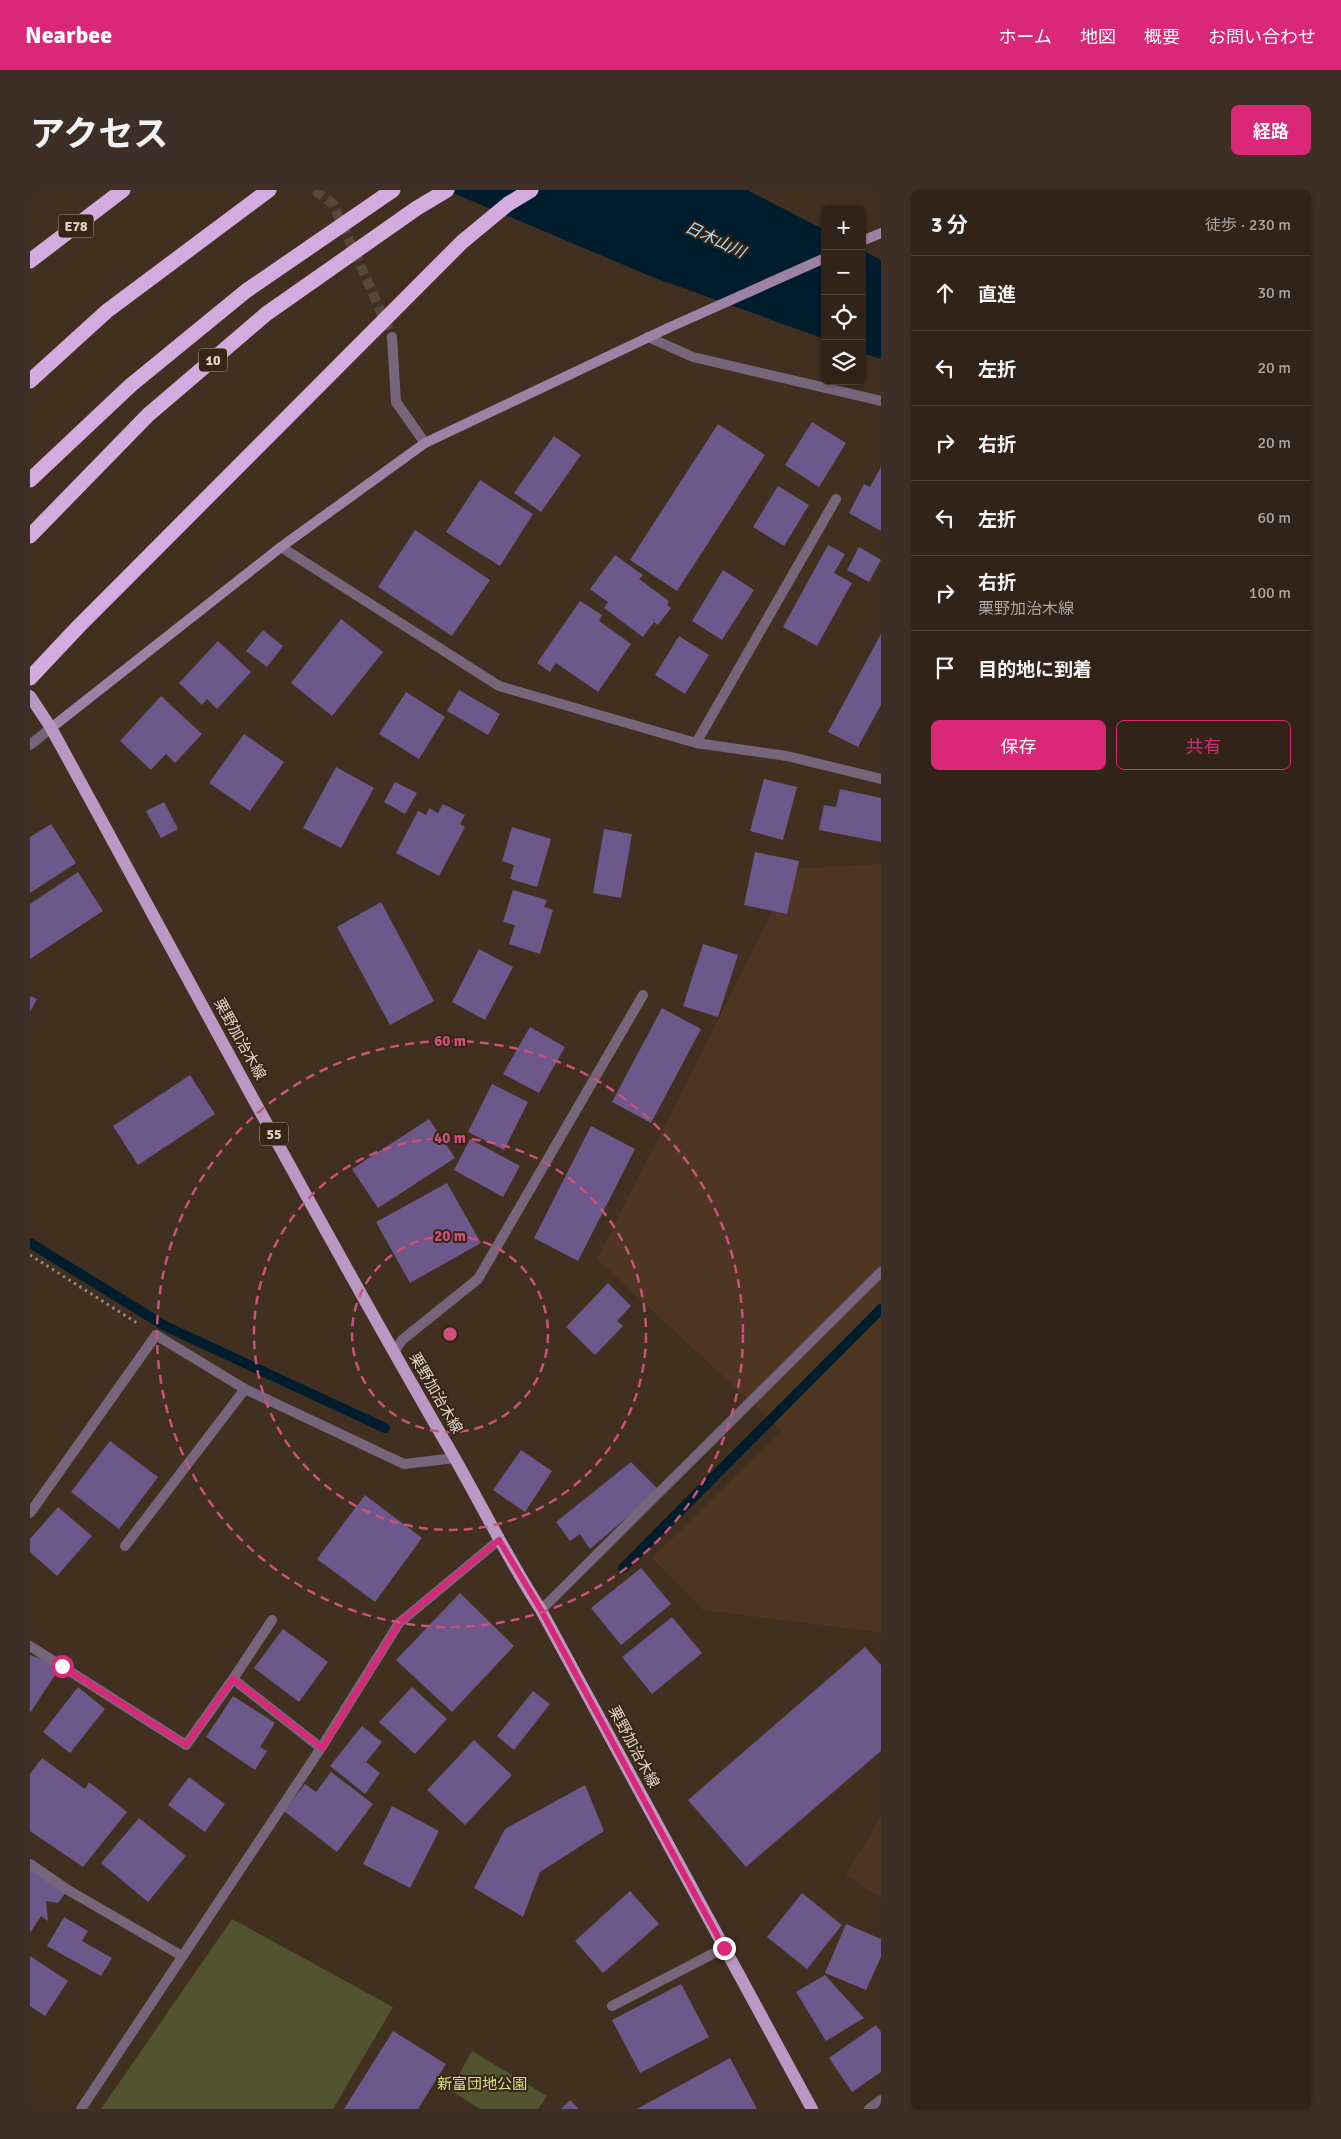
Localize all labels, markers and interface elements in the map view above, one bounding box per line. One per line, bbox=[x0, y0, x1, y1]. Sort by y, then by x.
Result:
text: Nearbee bbox=[25, 20, 112, 50]
text: ホーム bbox=[999, 26, 1052, 48]
text: 地図 bbox=[1080, 26, 1116, 48]
text: 概要 bbox=[1144, 26, 1180, 48]
text: お問い合わせ bbox=[1208, 26, 1316, 48]
button: 経路 bbox=[1231, 105, 1311, 155]
text: アクセス bbox=[30, 113, 168, 156]
map controls bbox=[821, 205, 866, 385]
button: + bbox=[821, 205, 866, 250]
text: 3 分 bbox=[931, 212, 968, 238]
road number: E78 bbox=[58, 214, 94, 238]
text: 徒歩 · 230 m bbox=[1205, 215, 1291, 235]
water label: 日木山川 bbox=[682, 217, 750, 263]
button: − bbox=[821, 250, 866, 295]
icon: ahead bbox=[931, 279, 959, 307]
text: 直進 bbox=[978, 283, 1016, 307]
text: 30 m bbox=[1257, 283, 1291, 303]
button: locate bbox=[821, 295, 866, 340]
button: layers bbox=[821, 340, 866, 385]
road number: 10 bbox=[199, 348, 227, 372]
icon: left bbox=[931, 354, 959, 382]
text: 左折 bbox=[978, 358, 1016, 382]
text: 20 m bbox=[1257, 358, 1291, 378]
icon: right bbox=[931, 429, 959, 457]
text: 右折 bbox=[978, 433, 1016, 457]
text: 20 m bbox=[1257, 433, 1291, 453]
icon: left bbox=[931, 504, 959, 532]
text: 左折 bbox=[978, 508, 1016, 532]
text: 60 m bbox=[1257, 508, 1291, 528]
text: 右折 bbox=[978, 571, 1016, 595]
icon: right bbox=[931, 579, 959, 607]
text: 100 m bbox=[1249, 583, 1291, 603]
text: 栗野加治木線 bbox=[978, 599, 1074, 619]
icon: arrive bbox=[931, 654, 959, 682]
text: 目的地に到着 bbox=[978, 658, 1092, 682]
button: 保存 bbox=[931, 720, 1106, 770]
button: 共有 bbox=[1116, 720, 1291, 770]
street label: 栗野加治木線 bbox=[210, 995, 270, 1083]
text: 60 m bbox=[434, 1032, 466, 1050]
road number: 55 bbox=[260, 1122, 288, 1146]
text: 40 m bbox=[434, 1129, 466, 1147]
text: 20 m bbox=[434, 1227, 466, 1245]
centre of rings bbox=[441, 1325, 459, 1343]
street label: 栗野加治木線 bbox=[406, 1350, 466, 1436]
route start bbox=[51, 1655, 74, 1678]
street label: 栗野加治木線 bbox=[605, 1703, 663, 1791]
route end bbox=[713, 1937, 736, 1960]
park label: 新富団地公園 bbox=[437, 2075, 527, 2093]

